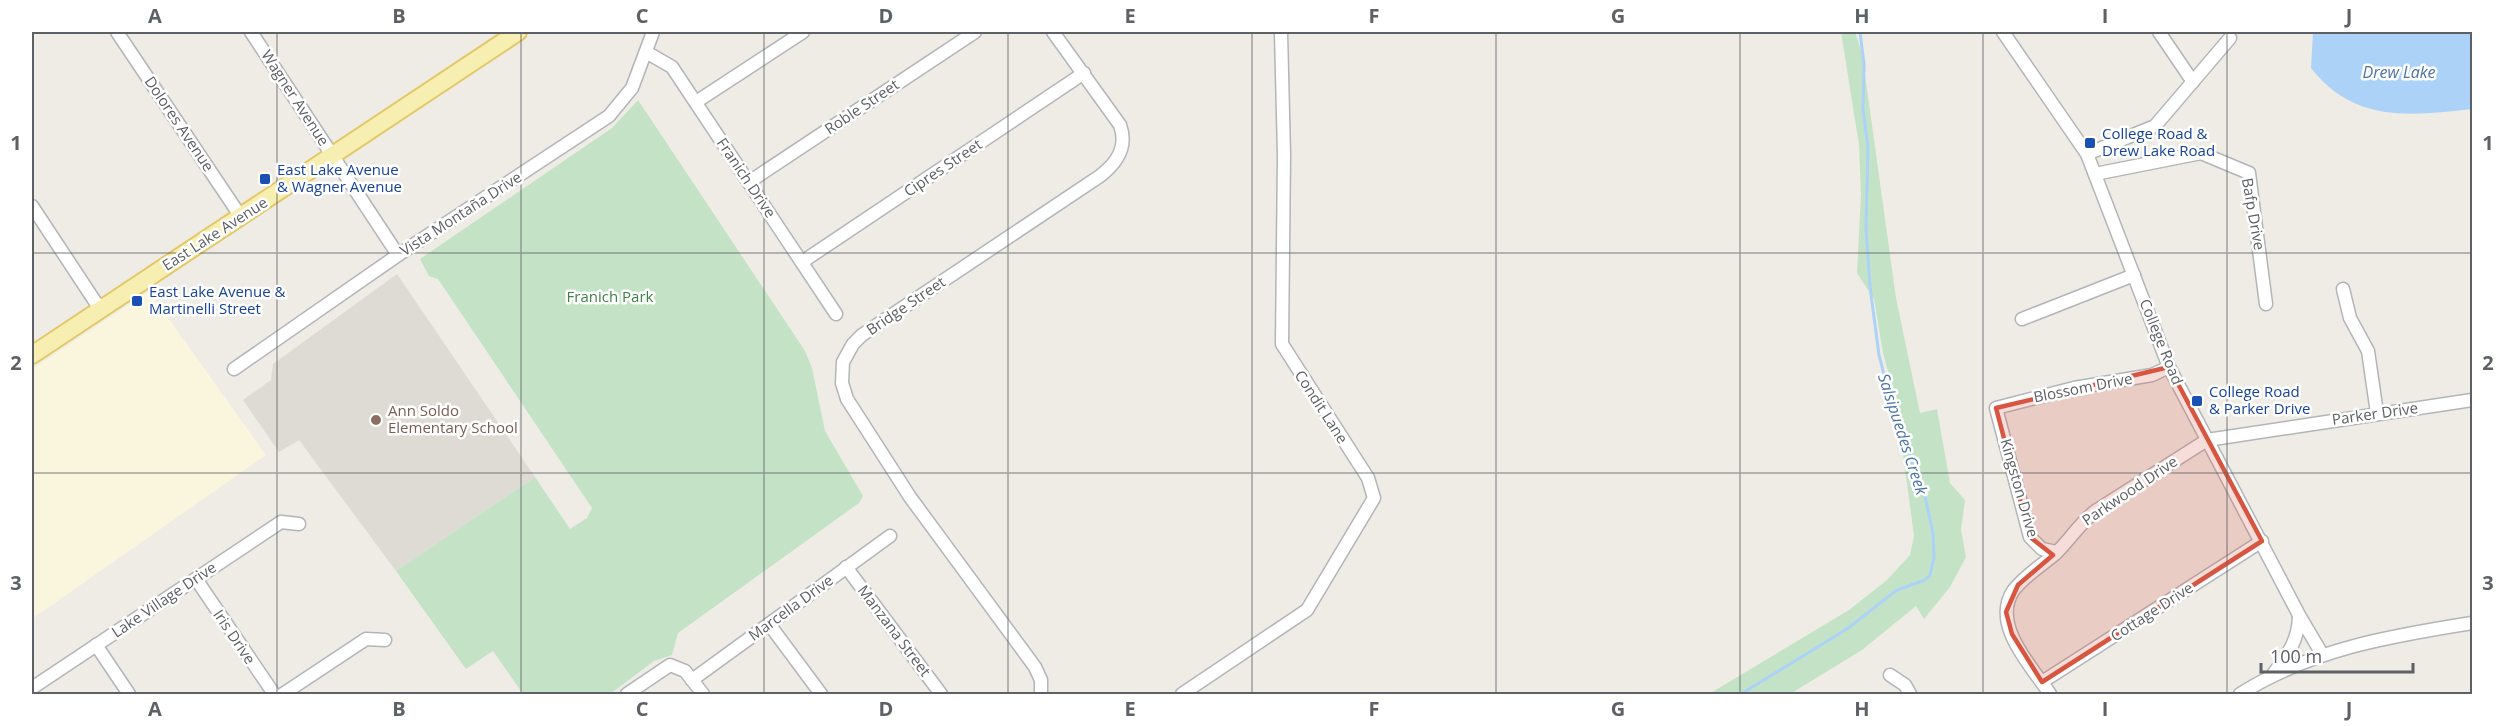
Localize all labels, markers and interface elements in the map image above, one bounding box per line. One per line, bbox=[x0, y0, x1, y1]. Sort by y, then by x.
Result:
text: A bbox=[148, 2, 162, 29]
text: B bbox=[392, 2, 406, 29]
text: C bbox=[636, 2, 649, 29]
text: D bbox=[879, 2, 893, 29]
text: E bbox=[1124, 2, 1136, 29]
text: F bbox=[1369, 2, 1379, 29]
text: G bbox=[1611, 2, 1625, 29]
text: H bbox=[1854, 2, 1870, 29]
text: I bbox=[2102, 2, 2108, 29]
text: J bbox=[2344, 2, 2352, 29]
street label: Wagner Avenue bbox=[257, 46, 334, 149]
water label: Drew Lake bbox=[2362, 61, 2436, 83]
street label: Dolores Avenue bbox=[141, 72, 219, 175]
street label: Roble Street bbox=[820, 74, 902, 138]
place label: College Road & Drew Lake Road bbox=[2102, 123, 2215, 160]
text: 1 bbox=[10, 129, 22, 156]
text: 1 bbox=[2482, 129, 2494, 156]
street label: Franich Drive bbox=[713, 134, 781, 221]
street label: Cipres Street bbox=[900, 134, 985, 201]
marker: College Road & Drew Lake Road bbox=[2083, 136, 2097, 150]
place label: East Lake Avenue & Wagner Avenue bbox=[277, 159, 402, 196]
street label: Vista Montaña Drive bbox=[396, 166, 525, 260]
marker: East Lake Avenue & Wagner Avenue bbox=[258, 172, 272, 186]
street label: Bafp Drive bbox=[2238, 176, 2270, 251]
street label: East Lake Avenue bbox=[158, 192, 271, 275]
street label: Bridge Street bbox=[862, 271, 949, 339]
place label: East Lake Avenue & Martinelli Street bbox=[149, 281, 286, 318]
park label: Franich Park bbox=[567, 286, 654, 306]
marker: East Lake Avenue & Martinelli Street bbox=[130, 294, 144, 308]
street label: College Road bbox=[2136, 296, 2188, 387]
text: 2 bbox=[10, 349, 22, 376]
text: 2 bbox=[2482, 349, 2494, 376]
street label: Condit Lane bbox=[1291, 366, 1353, 447]
street label: Blossom Drive bbox=[2032, 368, 2134, 406]
water label: Salsipuedes Creek bbox=[1873, 371, 1933, 499]
place label: College Road & Parker Drive bbox=[2209, 381, 2310, 418]
marker: College Road & Parker Drive bbox=[2190, 394, 2204, 408]
street label: Parker Drive bbox=[2331, 397, 2419, 429]
place label: Ann Soldo Elementary School bbox=[388, 400, 518, 437]
marker: Ann Soldo Elementary School bbox=[369, 413, 383, 427]
street label: Kingston Drive bbox=[1996, 436, 2044, 539]
street label: Parkwood Drive bbox=[2078, 451, 2181, 529]
street label: Lake Village Drive bbox=[107, 557, 220, 642]
text: 3 bbox=[10, 569, 22, 596]
text: 3 bbox=[2482, 569, 2494, 596]
street label: Marcella Drive bbox=[744, 570, 837, 645]
street label: Cottage Drive bbox=[2106, 577, 2197, 645]
street label: Manzana Street bbox=[854, 581, 936, 680]
street label: Iris Drive bbox=[209, 605, 260, 668]
scale bar bbox=[2261, 636, 2412, 674]
text: 100 m bbox=[2270, 644, 2322, 668]
text: A bbox=[148, 695, 162, 722]
text: B bbox=[392, 695, 406, 722]
text: C bbox=[636, 695, 649, 722]
text: D bbox=[879, 695, 893, 722]
text: E bbox=[1124, 695, 1136, 722]
text: F bbox=[1369, 695, 1379, 722]
text: G bbox=[1611, 695, 1625, 722]
text: H bbox=[1854, 695, 1870, 722]
text: I bbox=[2102, 695, 2108, 722]
text: J bbox=[2344, 695, 2352, 722]

